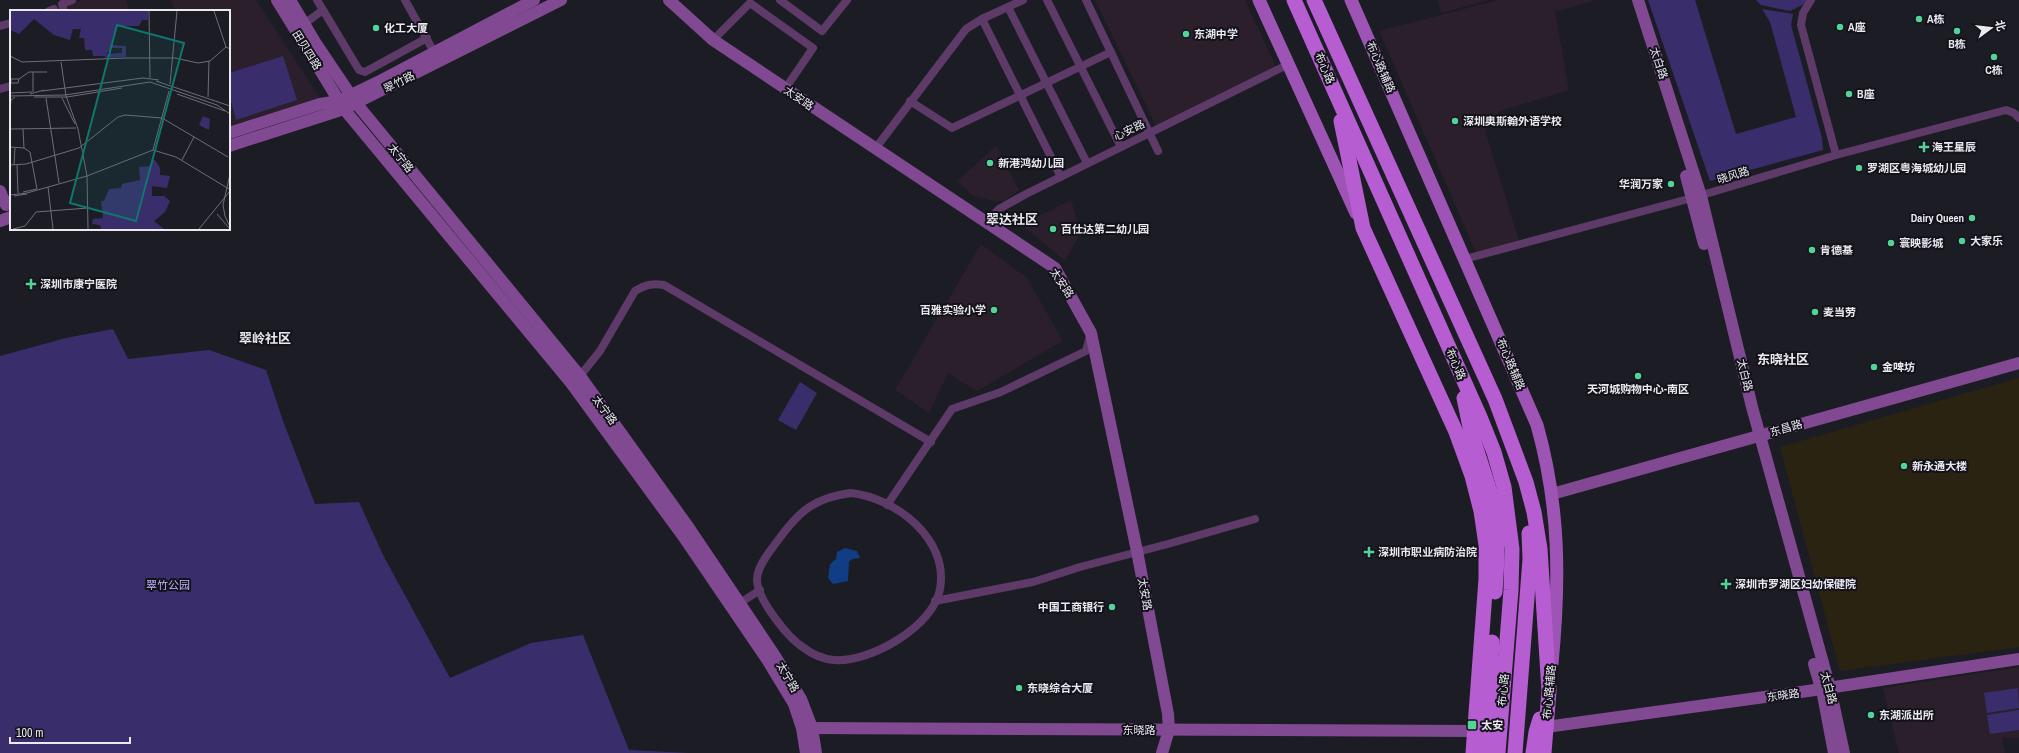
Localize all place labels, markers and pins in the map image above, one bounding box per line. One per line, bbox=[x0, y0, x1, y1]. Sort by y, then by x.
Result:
place label: A栋 bbox=[1927, 12, 1945, 26]
marker: A栋 bbox=[1914, 14, 1924, 24]
place label: A座 bbox=[1848, 20, 1866, 34]
place label: 化工大厦 bbox=[384, 21, 428, 35]
marker: A座 bbox=[1835, 22, 1845, 32]
marker: 化工大厦 bbox=[371, 23, 381, 33]
marker: B栋 bbox=[1952, 26, 1962, 36]
place label: 东湖中学 bbox=[1194, 27, 1238, 41]
marker: 东湖中学 bbox=[1181, 29, 1191, 39]
place label: B栋 bbox=[1948, 37, 1966, 51]
marker: C栋 bbox=[1989, 52, 1999, 62]
place label: C栋 bbox=[1985, 63, 2003, 77]
place label: B座 bbox=[1857, 87, 1875, 101]
marker: B座 bbox=[1844, 89, 1854, 99]
place label: 深圳奥斯翰外语学校 bbox=[1463, 114, 1562, 128]
marker: 深圳奥斯翰外语学校 bbox=[1450, 116, 1460, 126]
place label: 海王星辰 bbox=[1932, 140, 1976, 154]
marker: 海王星辰 bbox=[1919, 142, 1929, 152]
place label: 新港鸿幼儿园 bbox=[998, 156, 1064, 170]
marker: 新港鸿幼儿园 bbox=[985, 158, 995, 168]
place label: 罗湖区粤海城幼儿园 bbox=[1867, 161, 1966, 175]
marker: 罗湖区粤海城幼儿园 bbox=[1854, 163, 1864, 173]
place label: 华润万家 bbox=[1619, 177, 1663, 191]
marker: 华润万家 bbox=[1666, 179, 1676, 189]
place label: Dairy Queen bbox=[1911, 211, 1964, 225]
marker: Dairy Queen bbox=[1967, 213, 1977, 223]
place label: 百仕达第二幼儿园 bbox=[1061, 222, 1149, 236]
marker: 百仕达第二幼儿园 bbox=[1048, 224, 1058, 234]
place label: 大家乐 bbox=[1970, 234, 2003, 248]
place label: 寰映影城 bbox=[1899, 236, 1944, 250]
marker: 大家乐 bbox=[1957, 236, 1967, 246]
marker: 寰映影城 bbox=[1886, 238, 1896, 248]
place label: 肯德基 bbox=[1820, 243, 1853, 257]
marker: 肯德基 bbox=[1807, 245, 1817, 255]
place label: 深圳市康宁医院 bbox=[40, 277, 117, 291]
marker: 深圳市康宁医院 bbox=[25, 278, 37, 290]
place label: 百雅实验小学 bbox=[920, 303, 986, 317]
marker: 百雅实验小学 bbox=[989, 305, 999, 315]
place label: 麦当劳 bbox=[1823, 305, 1856, 319]
marker: 麦当劳 bbox=[1810, 307, 1820, 317]
place label: 金啤坊 bbox=[1882, 360, 1915, 374]
marker: 金啤坊 bbox=[1869, 362, 1879, 372]
marker: 天河城购物中心-南区 bbox=[1633, 371, 1643, 381]
place label: 天河城购物中心-南区 bbox=[1587, 382, 1689, 396]
place label: 新永通大楼 bbox=[1912, 459, 1967, 473]
marker: 新永通大楼 bbox=[1899, 461, 1909, 471]
place label: 深圳市职业病防治院 bbox=[1378, 545, 1477, 559]
marker: 深圳市职业病防治院 bbox=[1363, 546, 1375, 558]
place label: 深圳市罗湖区妇幼保健院 bbox=[1735, 577, 1856, 591]
marker: 深圳市罗湖区妇幼保健院 bbox=[1720, 578, 1732, 590]
place label: 中国工商银行 bbox=[1038, 600, 1104, 614]
marker: 中国工商银行 bbox=[1107, 602, 1117, 612]
place label: 东晓综合大厦 bbox=[1027, 681, 1093, 695]
marker: 东晓综合大厦 bbox=[1014, 683, 1024, 693]
place label: 东湖派出所 bbox=[1879, 708, 1934, 722]
marker: 东湖派出所 bbox=[1866, 710, 1876, 720]
place label: 太安 bbox=[1481, 718, 1503, 732]
marker: 太安 bbox=[1466, 719, 1478, 731]

